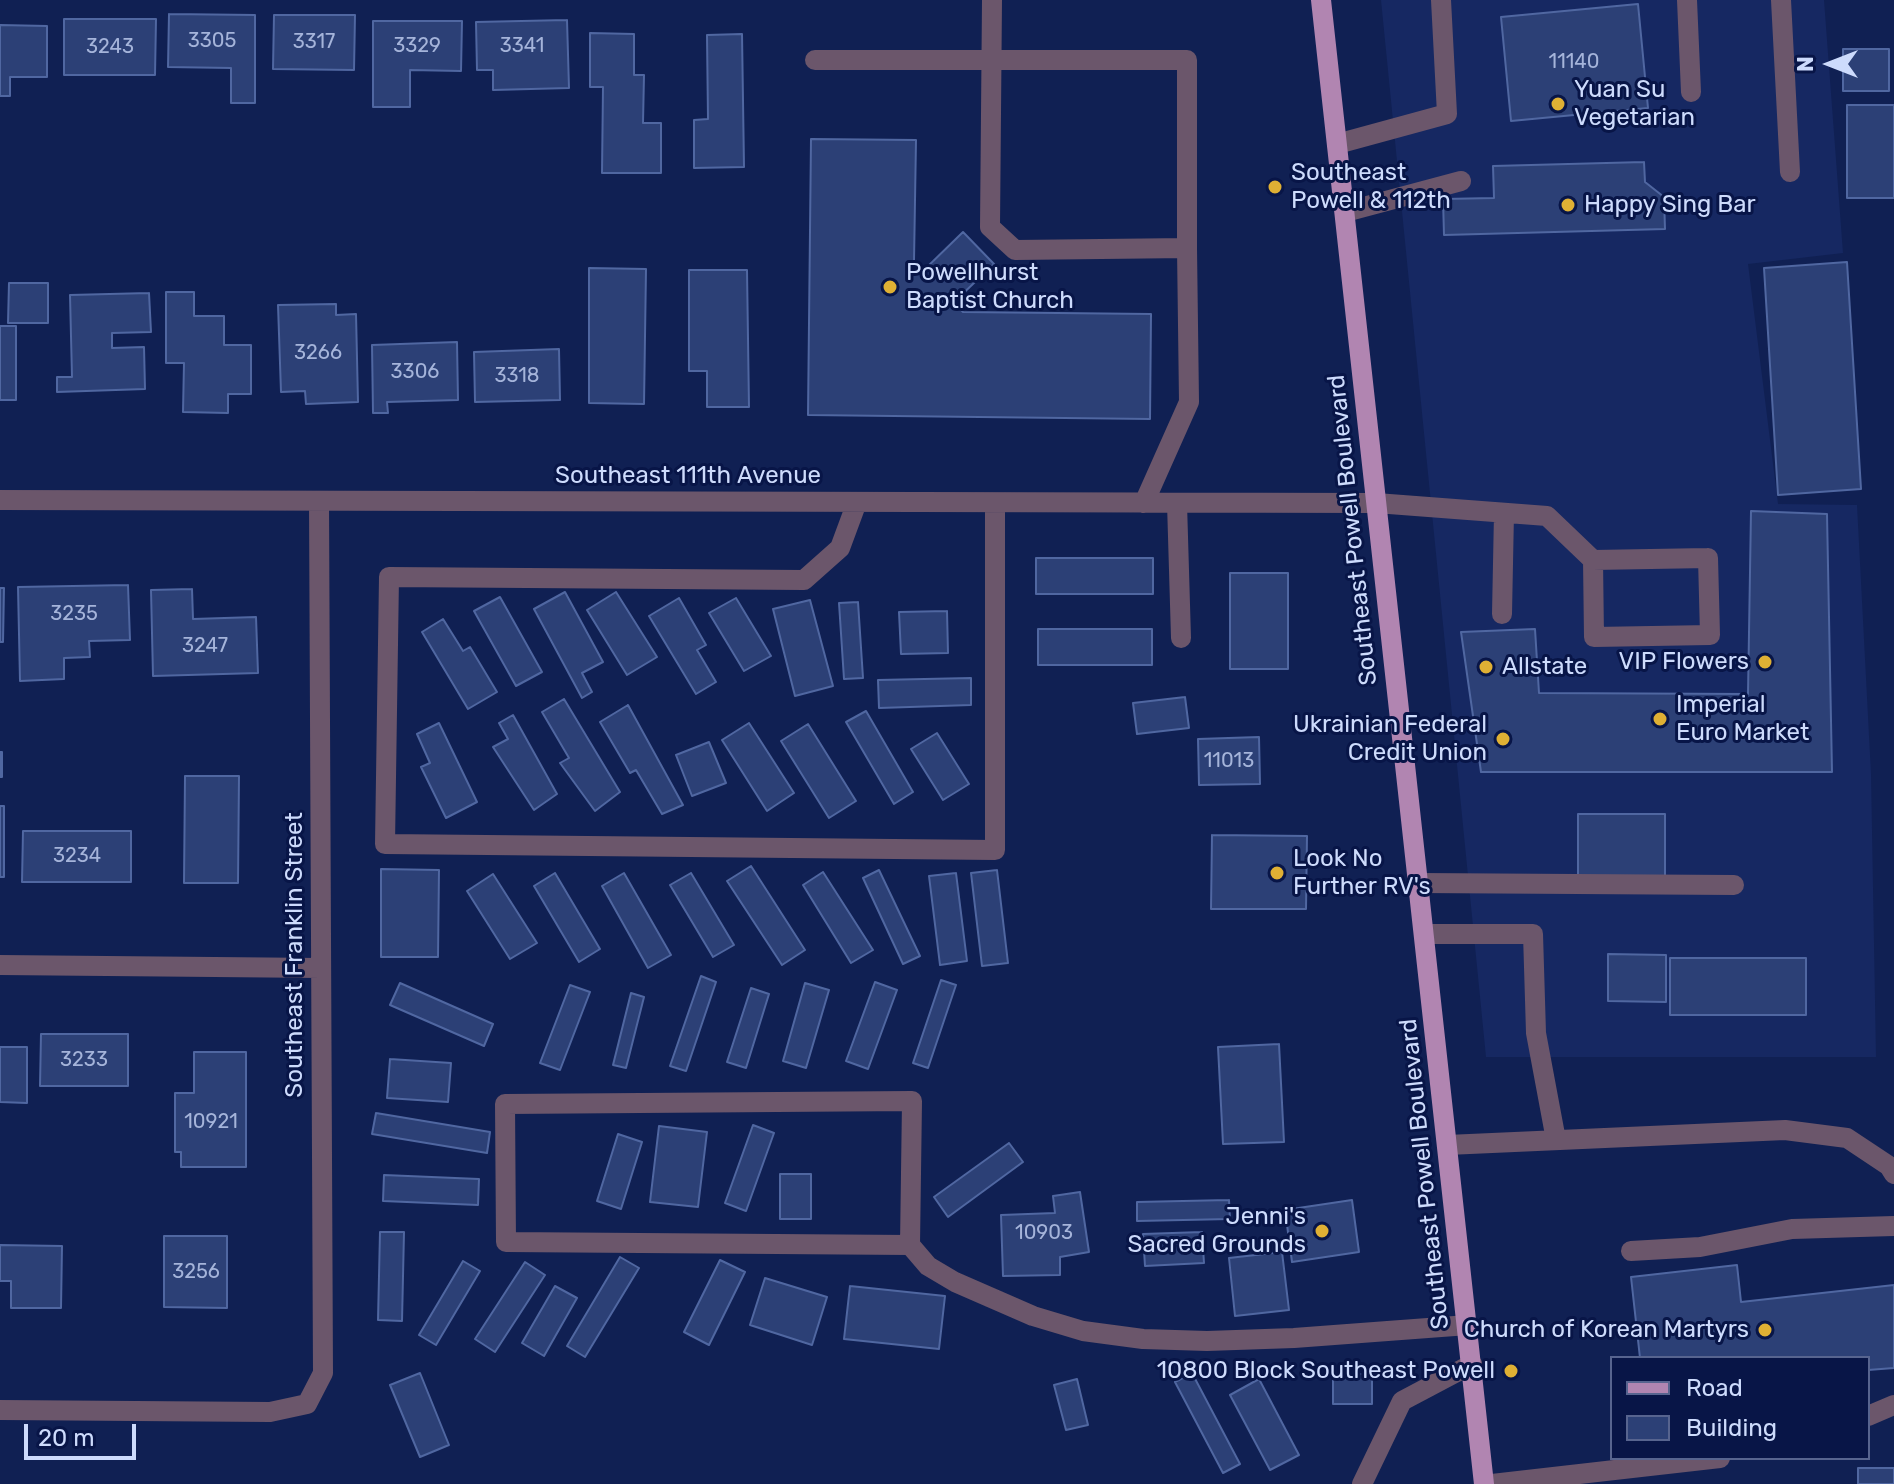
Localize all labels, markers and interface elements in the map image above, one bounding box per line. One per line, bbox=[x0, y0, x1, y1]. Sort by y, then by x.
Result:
north arrow bbox=[1790, 24, 1870, 104]
house number: 3305 bbox=[188, 29, 236, 53]
house number: 3317 bbox=[293, 30, 335, 54]
house number: 3329 bbox=[393, 34, 441, 58]
house number: 3341 bbox=[500, 34, 544, 58]
house number: 3243 bbox=[86, 35, 134, 59]
house number: 11140 bbox=[1549, 50, 1599, 74]
text: N bbox=[1792, 56, 1819, 72]
place label: Yuan Su Vegetarian bbox=[1574, 76, 1695, 132]
marker: Yuan Su Vegetarian bbox=[1549, 95, 1567, 113]
place label: Southeast Powell & 112th bbox=[1291, 159, 1451, 215]
marker: Southeast Powell & 112th bbox=[1266, 178, 1284, 196]
place label: Happy Sing Bar bbox=[1584, 191, 1756, 219]
marker: Happy Sing Bar bbox=[1559, 196, 1577, 214]
place label: Powellhurst Baptist Church bbox=[906, 259, 1074, 315]
marker: Powellhurst Baptist Church bbox=[881, 278, 899, 296]
house number: 3266 bbox=[294, 341, 342, 365]
house number: 3306 bbox=[391, 360, 439, 384]
house number: 3318 bbox=[495, 364, 539, 388]
street label: Southeast Powell Boulevard bbox=[1322, 373, 1384, 687]
street label: Southeast 111th Avenue bbox=[555, 462, 821, 490]
house number: 3235 bbox=[50, 602, 98, 626]
house number: 3247 bbox=[182, 634, 228, 658]
place label: VIP Flowers bbox=[1618, 648, 1749, 676]
place label: Allstate bbox=[1502, 653, 1587, 681]
marker: VIP Flowers bbox=[1756, 653, 1774, 671]
marker: Allstate bbox=[1477, 658, 1495, 676]
place label: Imperial Euro Market bbox=[1676, 691, 1809, 747]
marker: Imperial Euro Market bbox=[1651, 710, 1669, 728]
place label: Ukrainian Federal Credit Union bbox=[1293, 711, 1487, 767]
marker: Ukrainian Federal Credit Union bbox=[1494, 730, 1512, 748]
house number: 11013 bbox=[1204, 749, 1254, 773]
street label: Southeast Franklin Street bbox=[281, 812, 309, 1098]
house number: 3234 bbox=[53, 844, 101, 868]
place label: Look No Further RV's bbox=[1293, 845, 1431, 901]
marker: Look No Further RV's bbox=[1268, 864, 1286, 882]
street label: Southeast Powell Boulevard bbox=[1394, 1017, 1456, 1331]
house number: 3233 bbox=[60, 1048, 108, 1072]
house number: 10921 bbox=[184, 1110, 238, 1134]
place label: Jenni's Sacred Grounds bbox=[1128, 1203, 1306, 1259]
house number: 10903 bbox=[1015, 1221, 1073, 1245]
marker: Jenni's Sacred Grounds bbox=[1313, 1222, 1331, 1240]
house number: 3256 bbox=[172, 1260, 220, 1284]
place label: Church of Korean Martyrs bbox=[1464, 1316, 1749, 1344]
marker: Church of Korean Martyrs bbox=[1756, 1321, 1774, 1339]
legend bbox=[1610, 1356, 1870, 1460]
place label: 10800 Block Southeast Powell bbox=[1157, 1357, 1495, 1385]
marker: 10800 Block Southeast Powell bbox=[1502, 1362, 1520, 1380]
text: Road bbox=[1686, 1374, 1743, 1402]
scale bar bbox=[28, 1408, 140, 1458]
text: Building bbox=[1686, 1414, 1777, 1442]
text: 20 m bbox=[38, 1424, 95, 1452]

